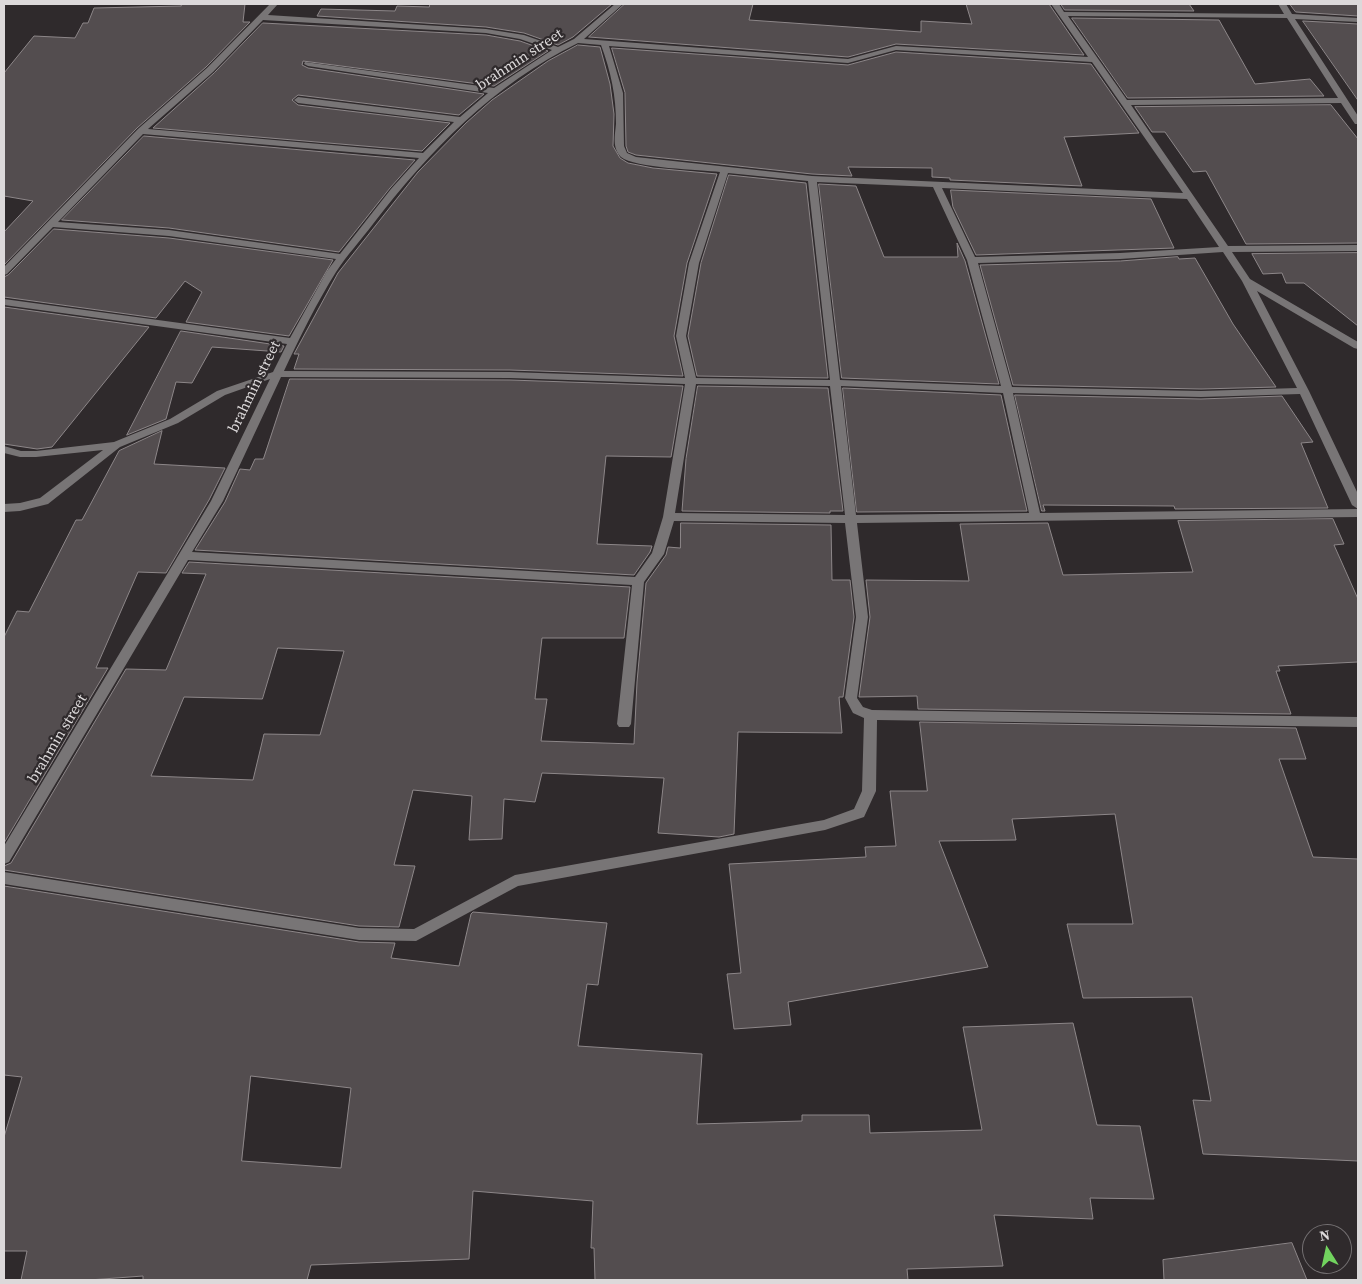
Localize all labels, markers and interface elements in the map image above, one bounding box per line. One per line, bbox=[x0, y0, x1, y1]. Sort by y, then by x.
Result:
street label: brahmin street bbox=[473, 25, 567, 95]
street label: brahmin street bbox=[225, 338, 285, 436]
street label: brahmin street bbox=[25, 692, 91, 786]
north arrow bbox=[1302, 1224, 1352, 1274]
text: N bbox=[1318, 1224, 1331, 1246]

